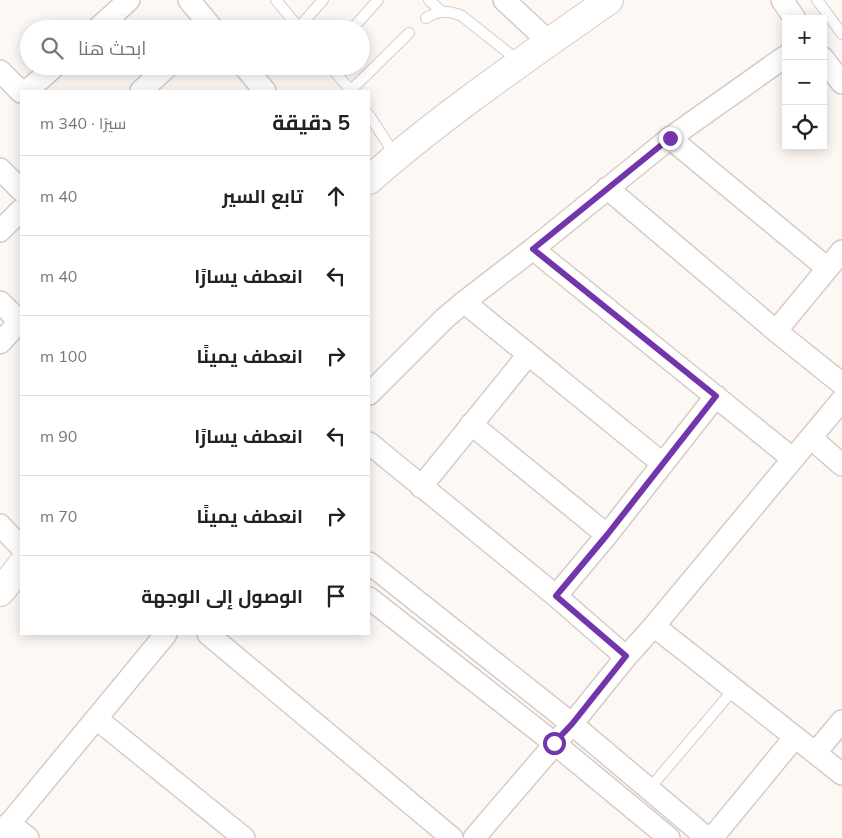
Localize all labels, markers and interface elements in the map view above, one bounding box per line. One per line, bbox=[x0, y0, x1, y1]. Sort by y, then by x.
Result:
map controls bbox=[782, 15, 827, 150]
button: + bbox=[782, 15, 827, 60]
search box bbox=[20, 20, 370, 75]
icon: search bbox=[38, 34, 66, 62]
text: ابحث هنا bbox=[78, 36, 146, 60]
button: − bbox=[782, 60, 827, 105]
button: locate bbox=[782, 105, 827, 150]
text: 5 دقيقة bbox=[272, 109, 350, 135]
text: سيرًا · 340 m bbox=[40, 113, 126, 133]
route end bbox=[659, 127, 682, 150]
icon: ahead bbox=[322, 182, 350, 210]
text: تابع السير bbox=[222, 184, 303, 208]
text: 40 m bbox=[40, 186, 77, 206]
icon: left bbox=[322, 262, 350, 290]
text: انعطف يسارًا bbox=[194, 264, 303, 288]
text: 40 m bbox=[40, 266, 77, 286]
icon: right bbox=[322, 342, 350, 370]
text: انعطف يمينًا bbox=[197, 344, 303, 368]
text: 100 m bbox=[40, 346, 87, 366]
icon: left bbox=[322, 422, 350, 450]
text: انعطف يسارًا bbox=[194, 424, 303, 448]
text: 90 m bbox=[40, 426, 77, 446]
icon: right bbox=[322, 502, 350, 530]
text: انعطف يمينًا bbox=[197, 504, 303, 528]
text: 70 m bbox=[40, 506, 77, 526]
icon: arrive bbox=[322, 582, 350, 610]
text: الوصول إلى الوجهة bbox=[141, 584, 303, 608]
route start bbox=[543, 732, 566, 755]

